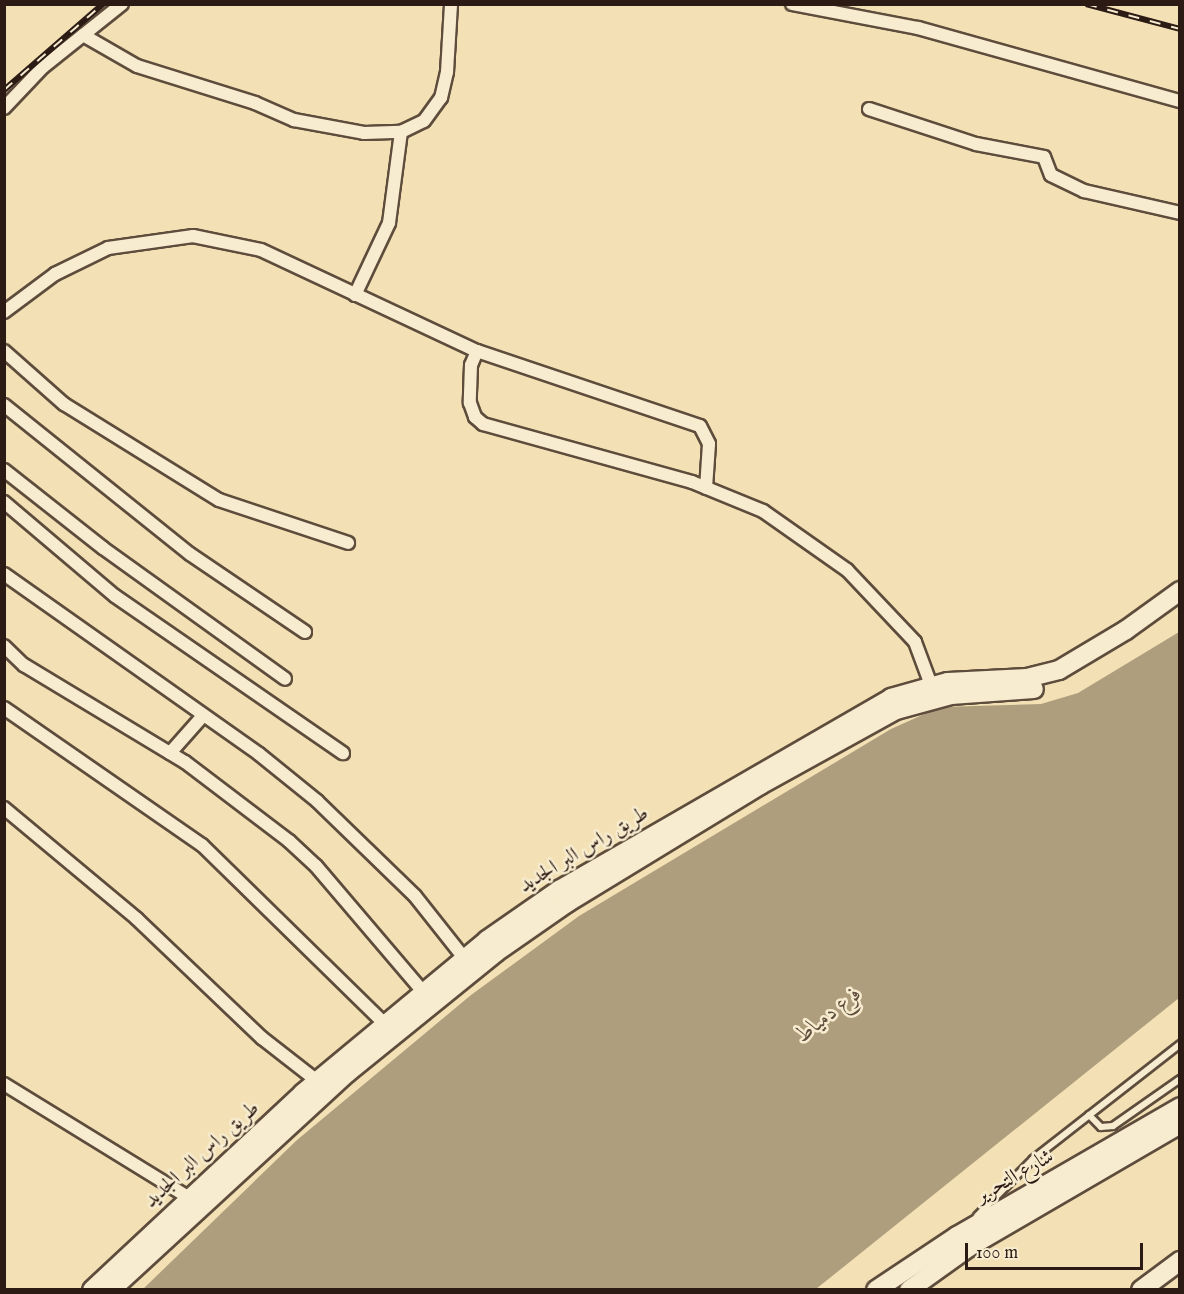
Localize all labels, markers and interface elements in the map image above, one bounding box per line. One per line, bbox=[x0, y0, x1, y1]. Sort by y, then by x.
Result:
street label: طريق راس البر الجديد bbox=[514, 801, 654, 899]
water label: فرع دمياط bbox=[791, 981, 867, 1049]
street label: طريق راس البر الجديد bbox=[139, 1096, 265, 1214]
street label: شارع التحرير bbox=[971, 1145, 1059, 1209]
scale bar bbox=[968, 1231, 1146, 1269]
text: 100 m bbox=[976, 1242, 1018, 1265]

